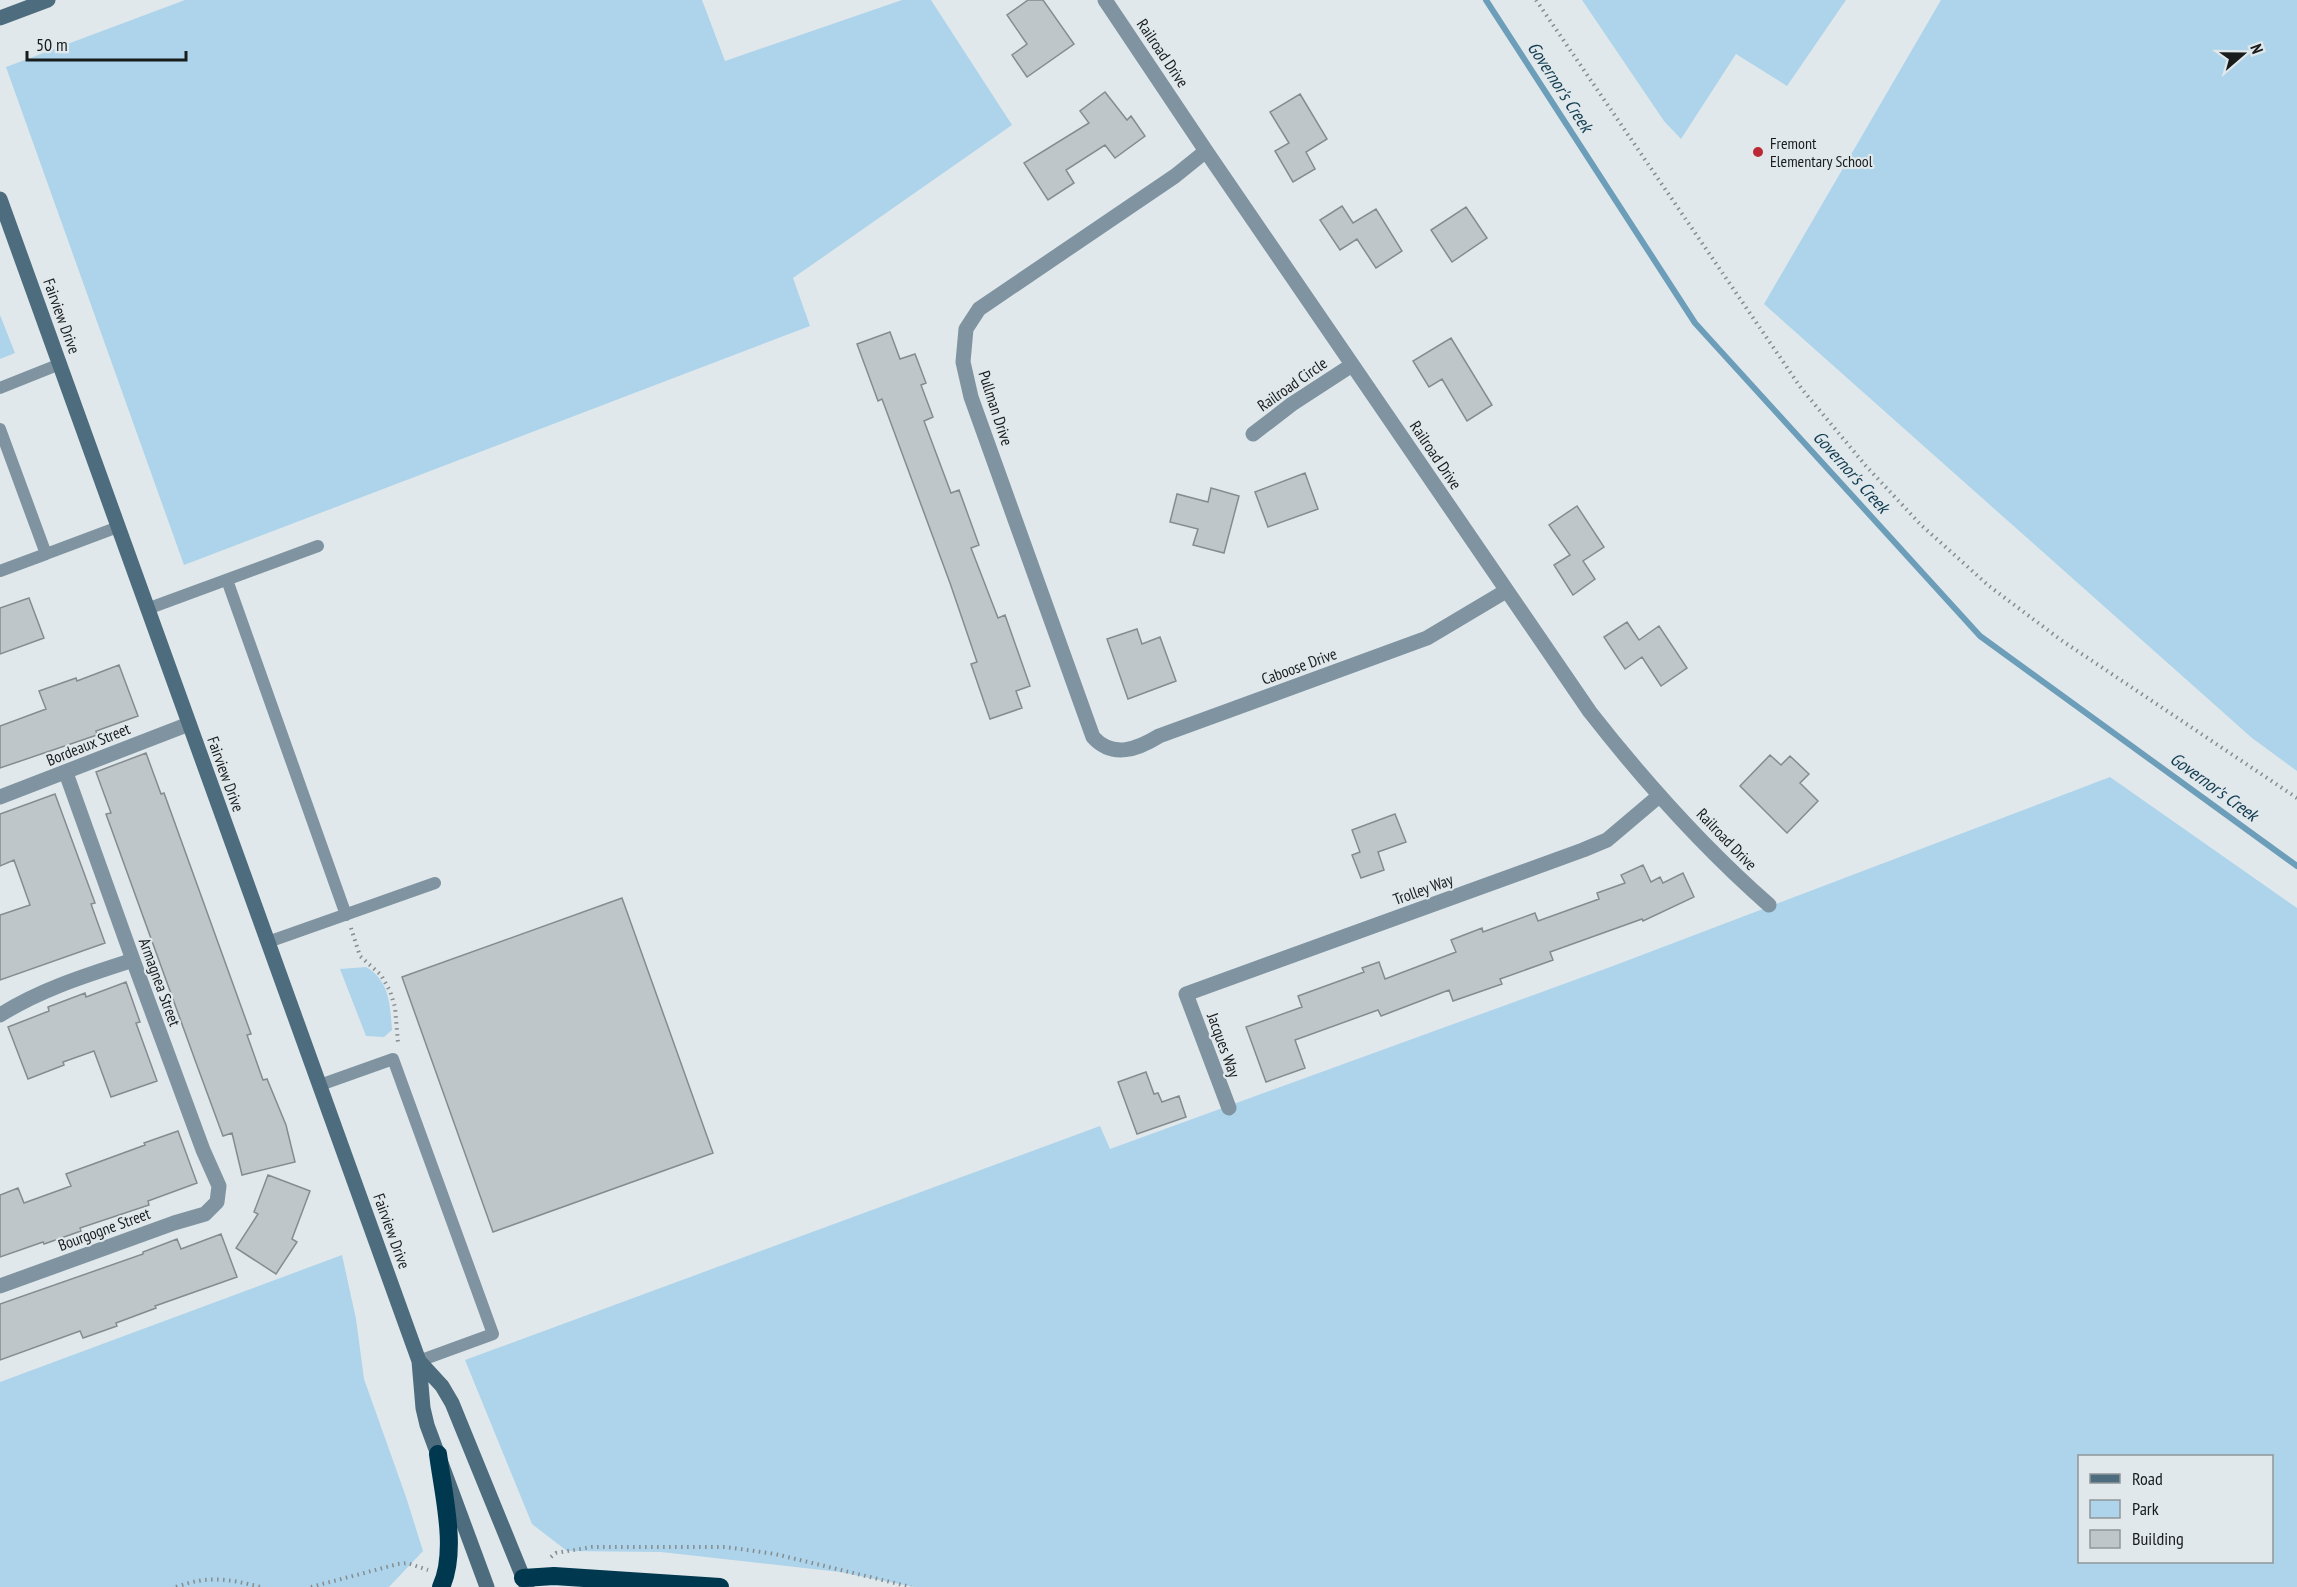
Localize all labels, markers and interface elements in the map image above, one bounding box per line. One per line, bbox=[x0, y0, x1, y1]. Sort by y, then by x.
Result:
street label: Railroad Drive bbox=[1133, 15, 1193, 91]
scale bar bbox=[27, 24, 186, 62]
north arrow bbox=[2213, 24, 2273, 84]
text: 50 m bbox=[36, 33, 68, 56]
water label: Governor's Creek bbox=[1523, 37, 1599, 138]
text: N bbox=[2246, 41, 2268, 56]
place label: Fremont Elementary School bbox=[1770, 133, 1873, 171]
marker: Fremont Elementary School bbox=[1751, 145, 1765, 159]
street label: Fairview Drive bbox=[39, 276, 85, 356]
street label: Railroad Circle bbox=[1253, 353, 1331, 415]
street label: Pullman Drive bbox=[975, 368, 1017, 448]
street label: Railroad Drive bbox=[1406, 417, 1466, 493]
water label: Governor's Creek bbox=[1808, 426, 1896, 519]
street label: Caboose Drive bbox=[1259, 643, 1339, 689]
street label: Bordeaux Street bbox=[43, 718, 133, 770]
street label: Fairview Drive bbox=[203, 734, 249, 814]
water label: Governor's Creek bbox=[2166, 747, 2264, 827]
street label: Railroad Drive bbox=[1693, 804, 1761, 874]
street label: Trolley Way bbox=[1390, 869, 1456, 909]
street label: Armagnea Street bbox=[135, 935, 185, 1029]
street label: Jacques Way bbox=[1203, 1009, 1245, 1080]
street label: Fairview Drive bbox=[369, 1191, 415, 1271]
street label: Bourgogne Street bbox=[55, 1203, 153, 1255]
legend bbox=[2078, 1455, 2273, 1563]
text: Road bbox=[2132, 1467, 2163, 1490]
text: Park bbox=[2132, 1497, 2159, 1520]
text: Building bbox=[2132, 1527, 2184, 1550]

